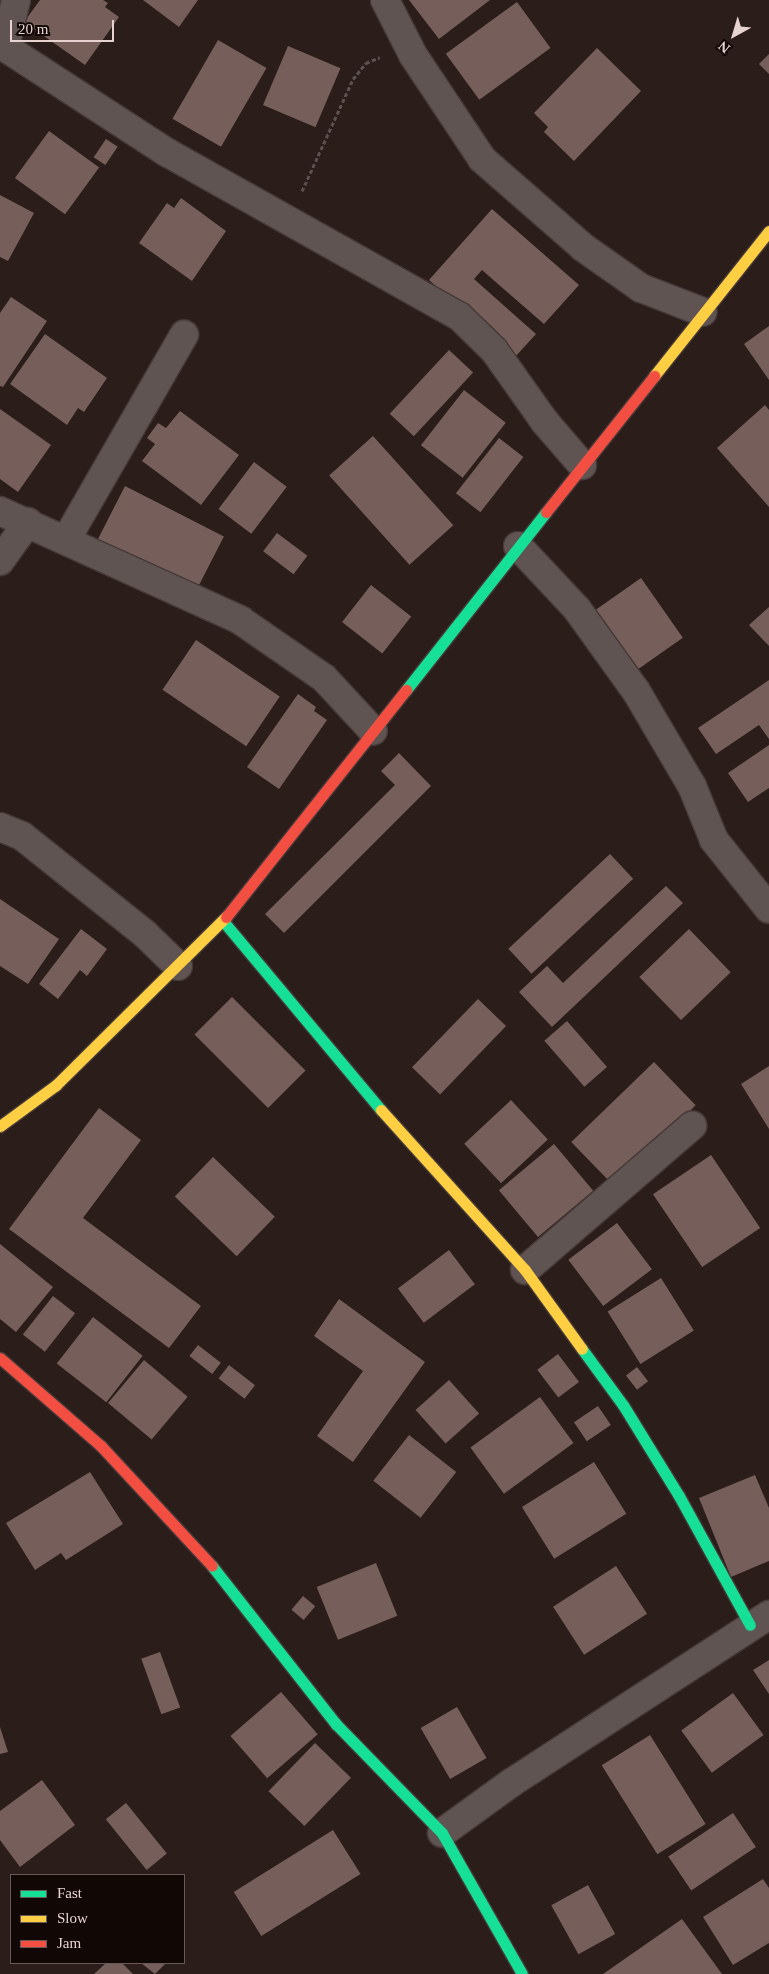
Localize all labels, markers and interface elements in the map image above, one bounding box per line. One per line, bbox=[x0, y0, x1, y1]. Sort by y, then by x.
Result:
scale bar bbox=[12, 10, 116, 42]
north arrow bbox=[709, 10, 759, 60]
text: 20 m bbox=[18, 21, 48, 37]
text: N bbox=[716, 38, 733, 56]
legend bbox=[10, 1874, 185, 1964]
text: Fast bbox=[57, 1885, 82, 1901]
text: Slow bbox=[57, 1910, 88, 1926]
text: Jam bbox=[57, 1935, 81, 1951]

